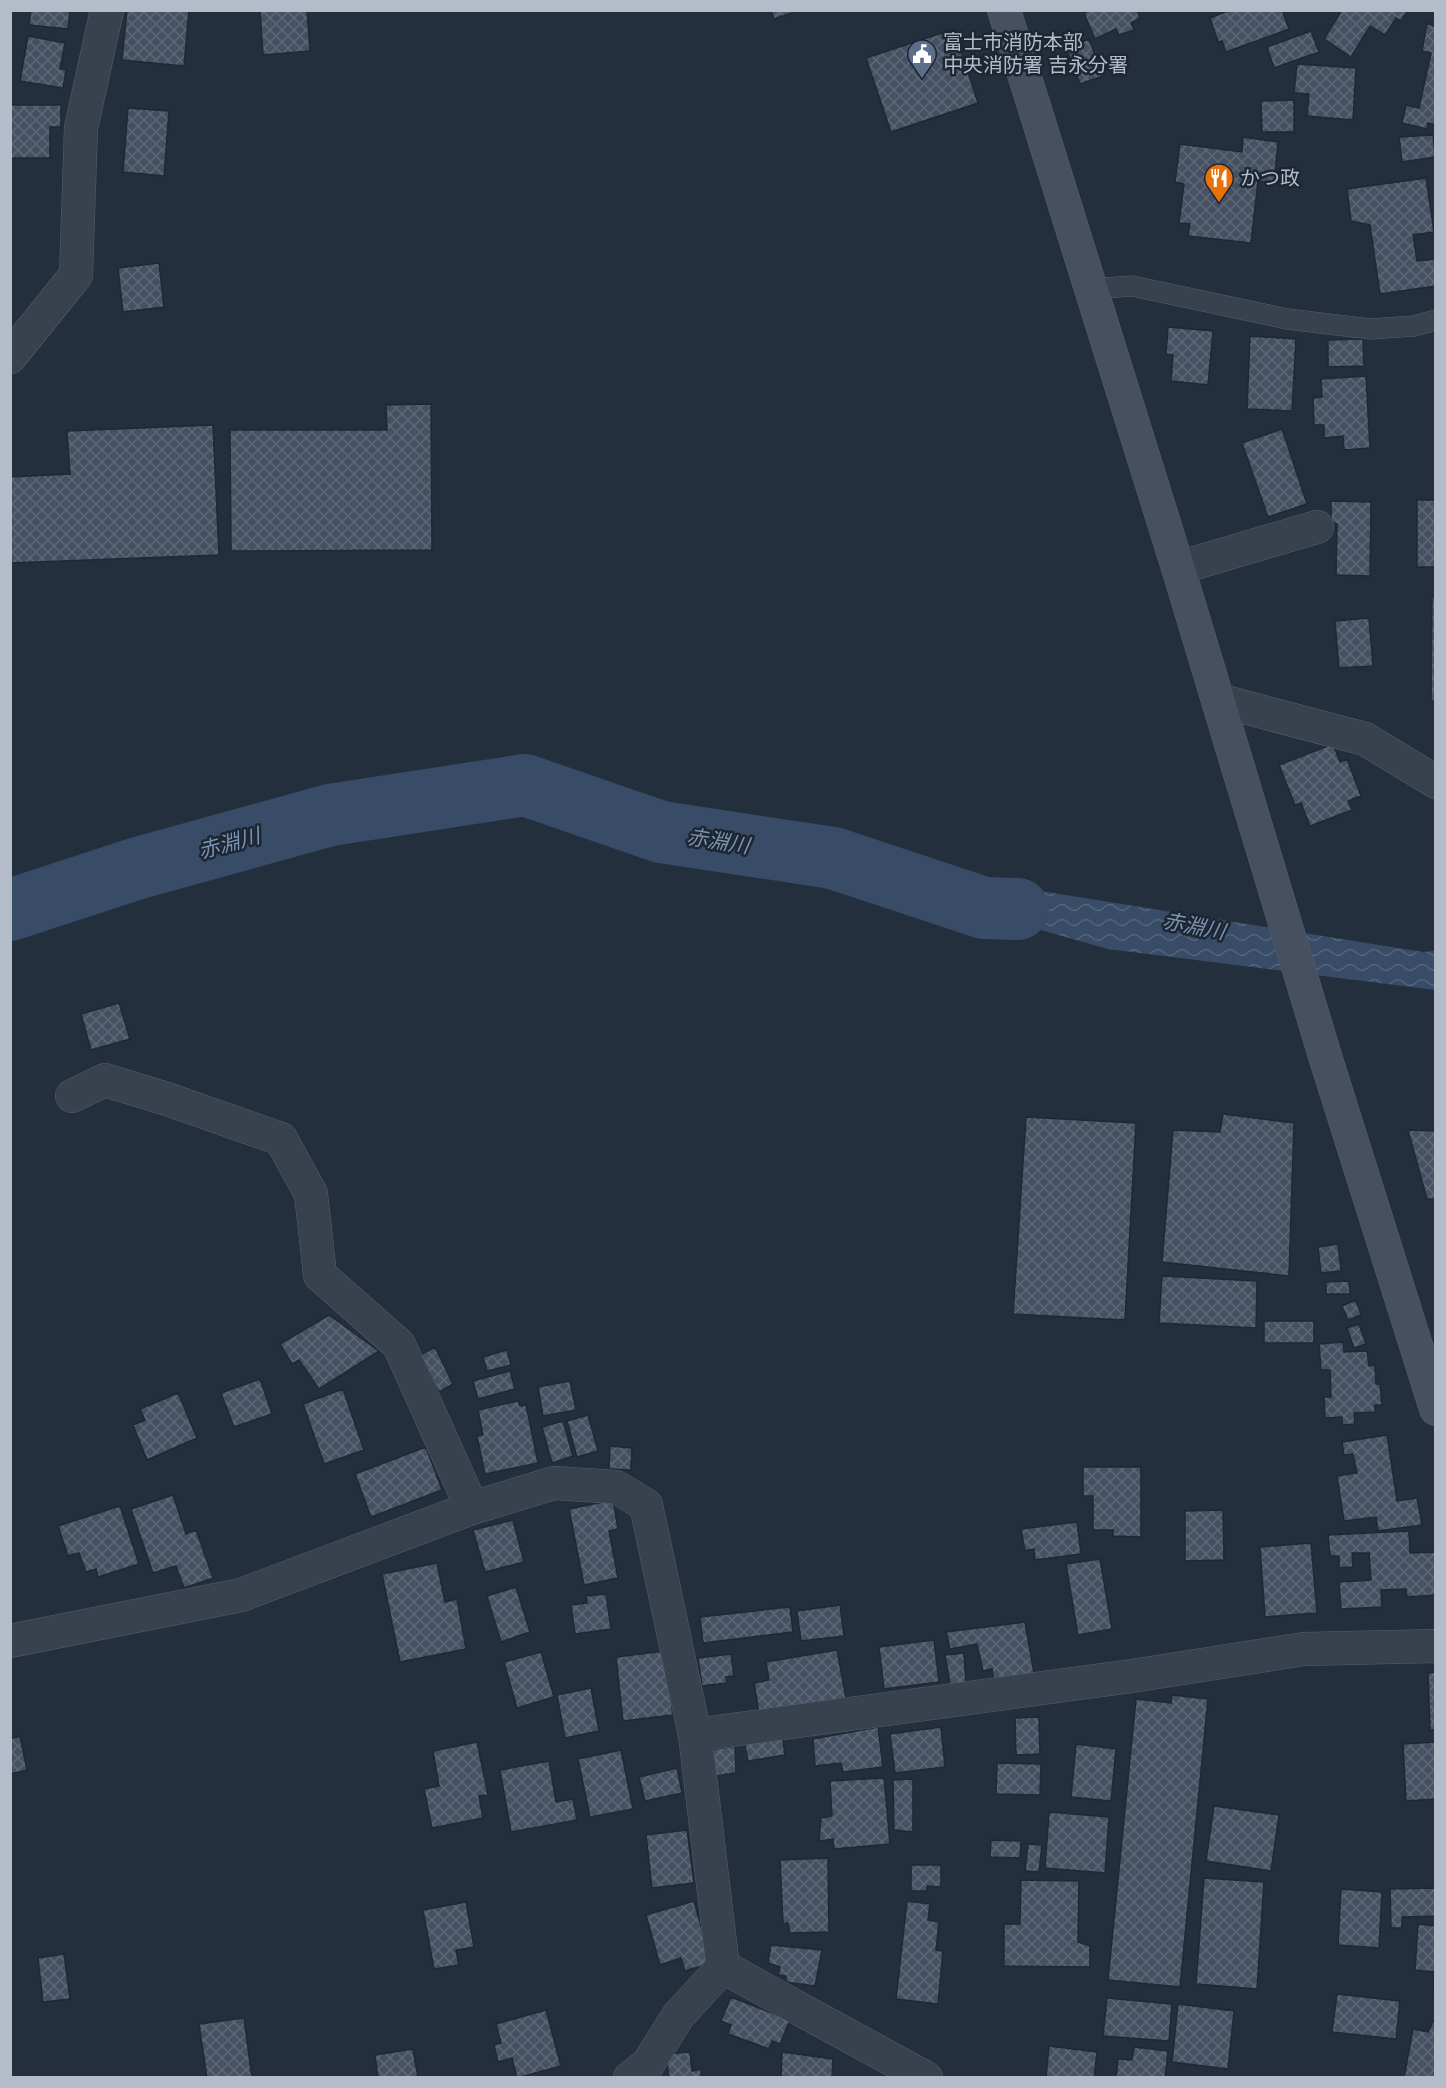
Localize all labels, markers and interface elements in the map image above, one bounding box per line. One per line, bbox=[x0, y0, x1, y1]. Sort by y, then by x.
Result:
place label: 富士市消防本部 中央消防署 吉永分署 bbox=[943, 29, 1128, 78]
public building icon: 富士市消防本部 中央消防署 吉永分署 bbox=[906, 38, 938, 80]
restaurant icon: かつ政 bbox=[1203, 162, 1235, 204]
place label: かつ政 bbox=[1240, 165, 1300, 191]
water label: 赤淵川 bbox=[195, 821, 265, 864]
water label: 赤淵川 bbox=[685, 823, 753, 860]
water label: 赤淵川 bbox=[1161, 907, 1229, 946]

